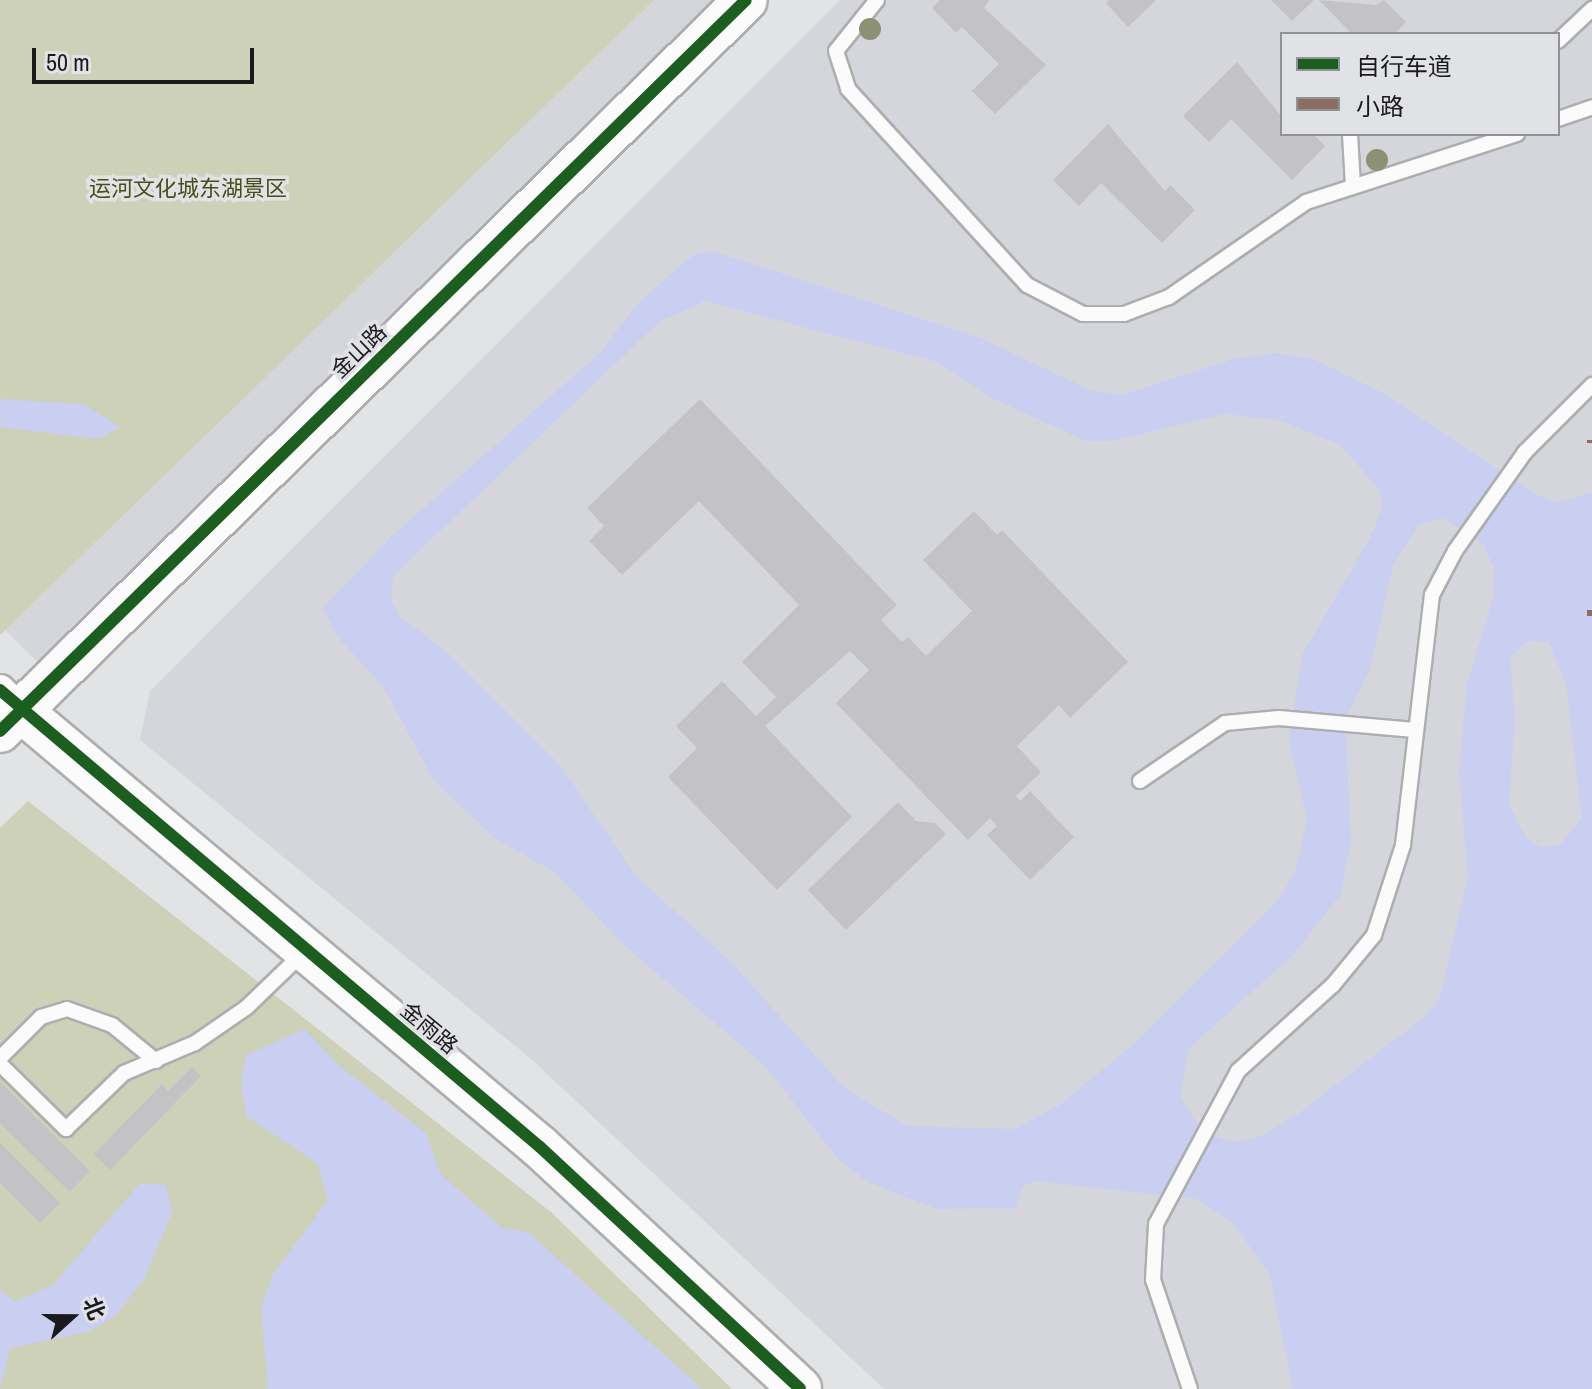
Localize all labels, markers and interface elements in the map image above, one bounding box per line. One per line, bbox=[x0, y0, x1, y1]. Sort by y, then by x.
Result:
scale bar bbox=[36, 32, 258, 82]
legend bbox=[1280, 32, 1560, 136]
text: 50 m bbox=[46, 46, 90, 78]
text: 自行车道 bbox=[1356, 50, 1452, 82]
text: 小路 bbox=[1356, 90, 1404, 122]
park label: 运河文化城东湖景区 bbox=[89, 176, 287, 202]
street label: 金山路 bbox=[326, 319, 392, 383]
street label: 金雨路 bbox=[395, 997, 463, 1059]
north arrow bbox=[32, 1277, 112, 1357]
text: 北 bbox=[76, 1293, 112, 1324]

